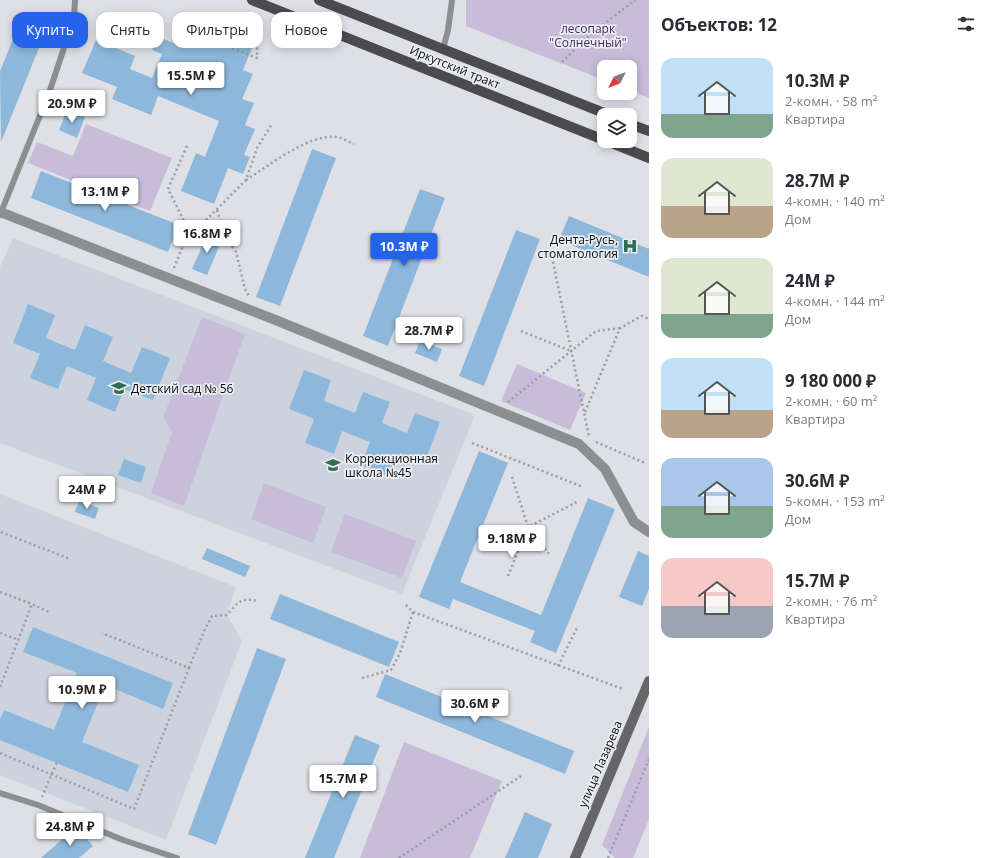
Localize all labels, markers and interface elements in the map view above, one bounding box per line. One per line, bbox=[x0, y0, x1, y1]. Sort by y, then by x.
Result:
chip: Купить bbox=[12, 12, 88, 48]
chip: Снять bbox=[96, 12, 164, 48]
chip: Фильтры bbox=[172, 12, 263, 48]
chip: Новое bbox=[271, 12, 342, 48]
text: Объектов: 12 bbox=[661, 13, 777, 36]
icon: filters bbox=[955, 13, 977, 35]
park label: лесопарк "Солнечный" bbox=[549, 20, 627, 51]
street label: Иркутский тракт bbox=[407, 41, 503, 93]
north arrow bbox=[597, 60, 637, 100]
map controls bbox=[597, 60, 637, 148]
pin: 15.5M ₽ bbox=[154, 62, 228, 96]
text: 15.5M ₽ bbox=[166, 66, 216, 84]
text: 10.3M ₽ bbox=[785, 69, 849, 92]
icon: home bbox=[693, 74, 741, 122]
pin: 20.9M ₽ bbox=[35, 90, 109, 124]
text: 2-комн. · 58 m² bbox=[785, 92, 877, 110]
text: 20.9M ₽ bbox=[47, 94, 97, 112]
button: layers bbox=[597, 108, 637, 148]
text: Квартира bbox=[785, 110, 845, 128]
text: 28.7M ₽ bbox=[785, 169, 849, 192]
icon: home bbox=[693, 174, 741, 222]
pin: 13.1M ₽ bbox=[68, 178, 142, 212]
text: 13.1M ₽ bbox=[80, 182, 130, 200]
text: 4-комн. · 140 m² bbox=[785, 192, 885, 210]
text: Дом bbox=[785, 210, 811, 228]
pin: 16.8M ₽ bbox=[170, 220, 244, 254]
text: 16.8M ₽ bbox=[182, 224, 232, 242]
place label: Дента-Русь, стоматология bbox=[538, 231, 618, 262]
pin: 10.3M ₽ bbox=[367, 233, 441, 267]
text: 10.3M ₽ bbox=[379, 237, 429, 255]
hospital icon: Дента-Русь, стоматология bbox=[621, 237, 639, 255]
text: 24M ₽ bbox=[785, 269, 835, 292]
icon: home bbox=[693, 274, 741, 322]
text: 4-комн. · 144 m² bbox=[785, 292, 885, 310]
text: Дом bbox=[785, 310, 811, 328]
pin: 28.7M ₽ bbox=[392, 317, 466, 351]
text: 28.7M ₽ bbox=[404, 321, 454, 339]
text: 9 180 000 ₽ bbox=[785, 369, 876, 392]
icon: home bbox=[693, 374, 741, 422]
school or university icon: Детский сад № 56 bbox=[110, 379, 128, 397]
place label: Детский сад № 56 bbox=[131, 380, 234, 397]
text: 2-комн. · 60 m² bbox=[785, 392, 877, 410]
text: Квартира bbox=[785, 410, 845, 428]
place label: Коррекционная школа №45 bbox=[345, 450, 438, 481]
school or university icon: Коррекционная школа №45 bbox=[324, 456, 342, 474]
text: 30.6M ₽ bbox=[785, 469, 849, 492]
icon: home bbox=[693, 474, 741, 522]
pin: 24M ₽ bbox=[59, 476, 115, 510]
text: 24M ₽ bbox=[68, 480, 106, 498]
text: 5-комн. · 153 m² bbox=[785, 492, 885, 510]
text: Дом bbox=[785, 510, 811, 528]
pin: 9.18M ₽ bbox=[475, 525, 549, 559]
text: 9.18M ₽ bbox=[487, 529, 537, 547]
text: 15.7M ₽ bbox=[785, 569, 849, 592]
icon: home bbox=[693, 574, 741, 622]
text: 2-комн. · 76 m² bbox=[785, 592, 877, 610]
text: Квартира bbox=[785, 610, 845, 628]
pin: 10.9M ₽ bbox=[45, 676, 119, 710]
text: 10.9M ₽ bbox=[57, 680, 107, 698]
pin: 30.6M ₽ bbox=[438, 690, 512, 724]
text: 30.6M ₽ bbox=[450, 694, 500, 712]
street label: улица Лазарева bbox=[574, 718, 626, 810]
pin: 15.7M ₽ bbox=[306, 765, 380, 799]
text: 15.7M ₽ bbox=[318, 769, 368, 787]
pin: 24.8M ₽ bbox=[33, 813, 107, 847]
text: 24.8M ₽ bbox=[45, 817, 95, 835]

